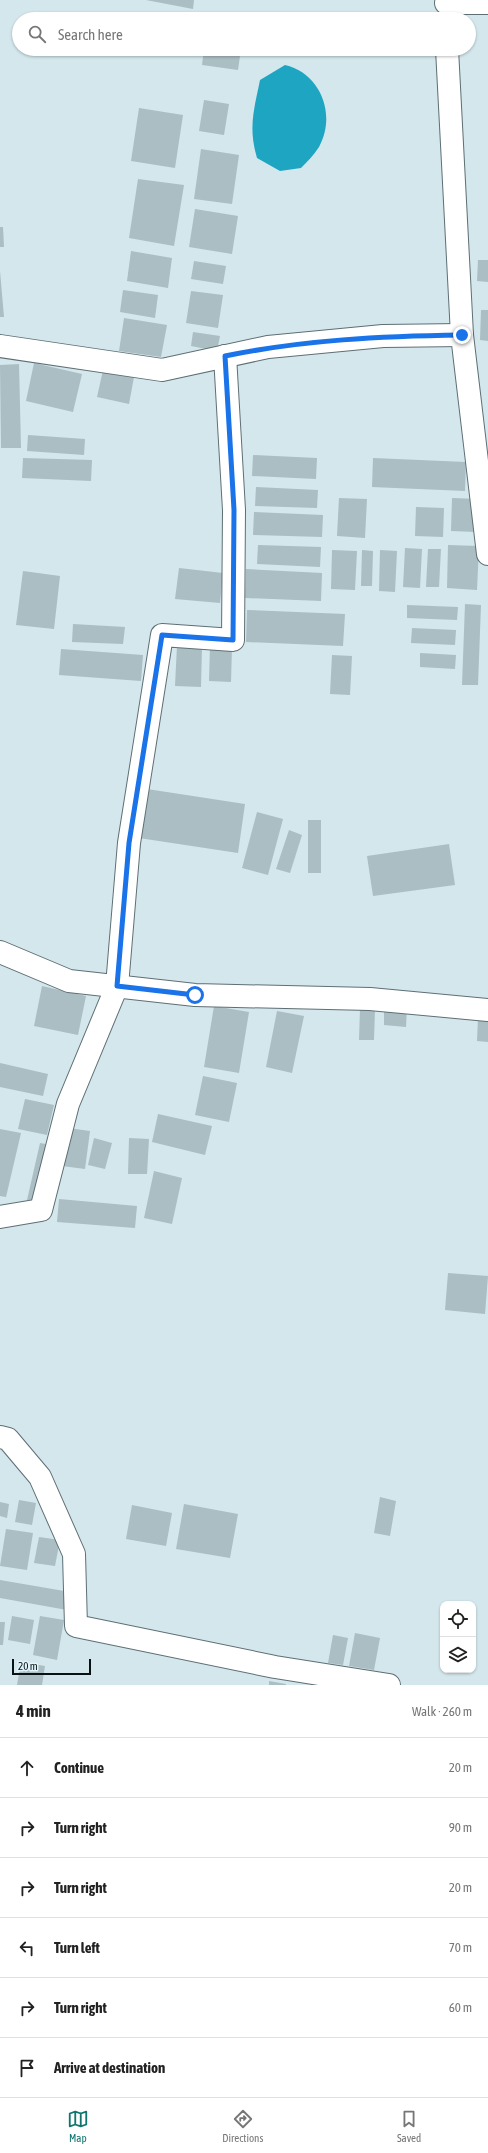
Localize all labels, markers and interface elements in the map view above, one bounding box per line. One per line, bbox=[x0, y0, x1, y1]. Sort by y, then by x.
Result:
search box bbox=[12, 12, 476, 56]
icon: search bbox=[26, 23, 48, 45]
text: Search here bbox=[58, 26, 123, 43]
route end bbox=[453, 326, 471, 344]
route start bbox=[186, 986, 204, 1004]
map controls bbox=[440, 1601, 476, 1673]
button: locate bbox=[440, 1601, 476, 1637]
button: layers bbox=[440, 1637, 476, 1673]
scale bar bbox=[12, 1657, 91, 1676]
text: 20 m bbox=[18, 1660, 38, 1672]
text: 4 min bbox=[16, 1701, 51, 1721]
text: Walk · 260 m bbox=[412, 1704, 472, 1719]
icon: ahead bbox=[16, 1757, 38, 1779]
text: Continue bbox=[54, 1759, 104, 1776]
text: 20 m bbox=[449, 1760, 472, 1775]
icon: right bbox=[16, 1817, 38, 1839]
text: Turn right bbox=[54, 1819, 107, 1836]
text: 90 m bbox=[449, 1820, 472, 1835]
icon: right bbox=[16, 1877, 38, 1899]
text: Turn right bbox=[54, 1879, 107, 1896]
text: 20 m bbox=[449, 1880, 472, 1895]
icon: left bbox=[16, 1937, 38, 1959]
text: Turn left bbox=[54, 1939, 100, 1956]
text: 70 m bbox=[449, 1940, 472, 1955]
icon: right bbox=[16, 1997, 38, 2019]
text: Turn right bbox=[54, 1999, 107, 2016]
text: 60 m bbox=[449, 2000, 472, 2015]
icon: arrive bbox=[16, 2057, 38, 2079]
text: Arrive at destination bbox=[54, 2059, 165, 2076]
tab: Map bbox=[67, 2108, 89, 2144]
tab: Directions bbox=[222, 2108, 263, 2144]
tab: Saved bbox=[397, 2108, 421, 2144]

